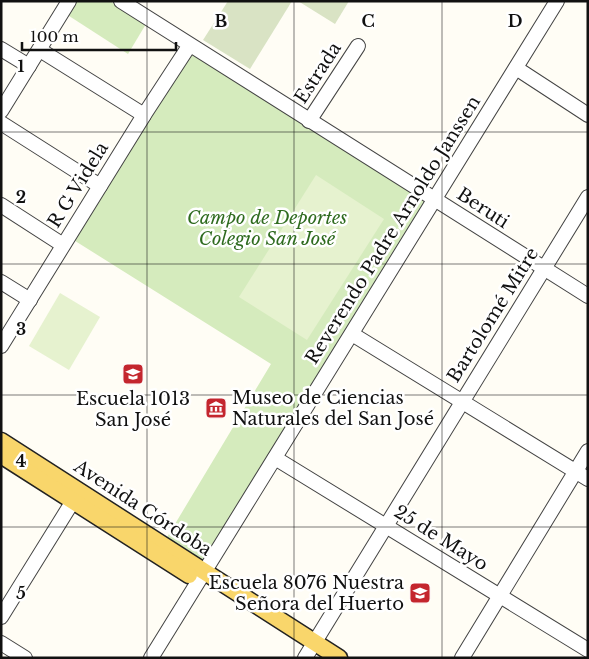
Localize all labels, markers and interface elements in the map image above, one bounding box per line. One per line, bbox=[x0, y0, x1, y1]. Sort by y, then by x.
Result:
text: B bbox=[215, 11, 228, 31]
text: C bbox=[361, 11, 375, 31]
text: D bbox=[508, 11, 522, 31]
scale bar bbox=[22, 20, 176, 52]
text: 100 m bbox=[30, 27, 79, 46]
street label: Estrada bbox=[290, 38, 346, 108]
text: 1 bbox=[18, 56, 25, 76]
street label: Reverendo Padre Arnoldo Janssen bbox=[301, 92, 485, 368]
street label: R G Videla bbox=[43, 138, 113, 232]
street label: Beruti bbox=[453, 183, 513, 233]
text: 2 bbox=[16, 187, 26, 207]
park label: Campo de Deportes Colegio San José bbox=[187, 207, 347, 250]
street label: Bartolomé Mitre bbox=[443, 244, 543, 386]
text: 3 bbox=[16, 319, 26, 339]
school or university icon: Escuela 1013 San José bbox=[121, 362, 145, 386]
place label: Museo de Ciencias Naturales del San José bbox=[232, 387, 434, 430]
place label: Escuela 1013 San José bbox=[76, 388, 190, 431]
museum icon: Museo de Ciencias Naturales del San José bbox=[204, 396, 228, 420]
text: 4 bbox=[16, 451, 26, 471]
street label: Avenida Córdoba bbox=[69, 455, 216, 561]
street label: 25 de Mayo bbox=[390, 501, 492, 575]
place label: Escuela 8076 Nuestra Señora del Huerto bbox=[209, 572, 404, 615]
school or university icon: Escuela 8076 Nuestra Señora del Huerto bbox=[408, 581, 432, 605]
text: 5 bbox=[16, 583, 26, 603]

